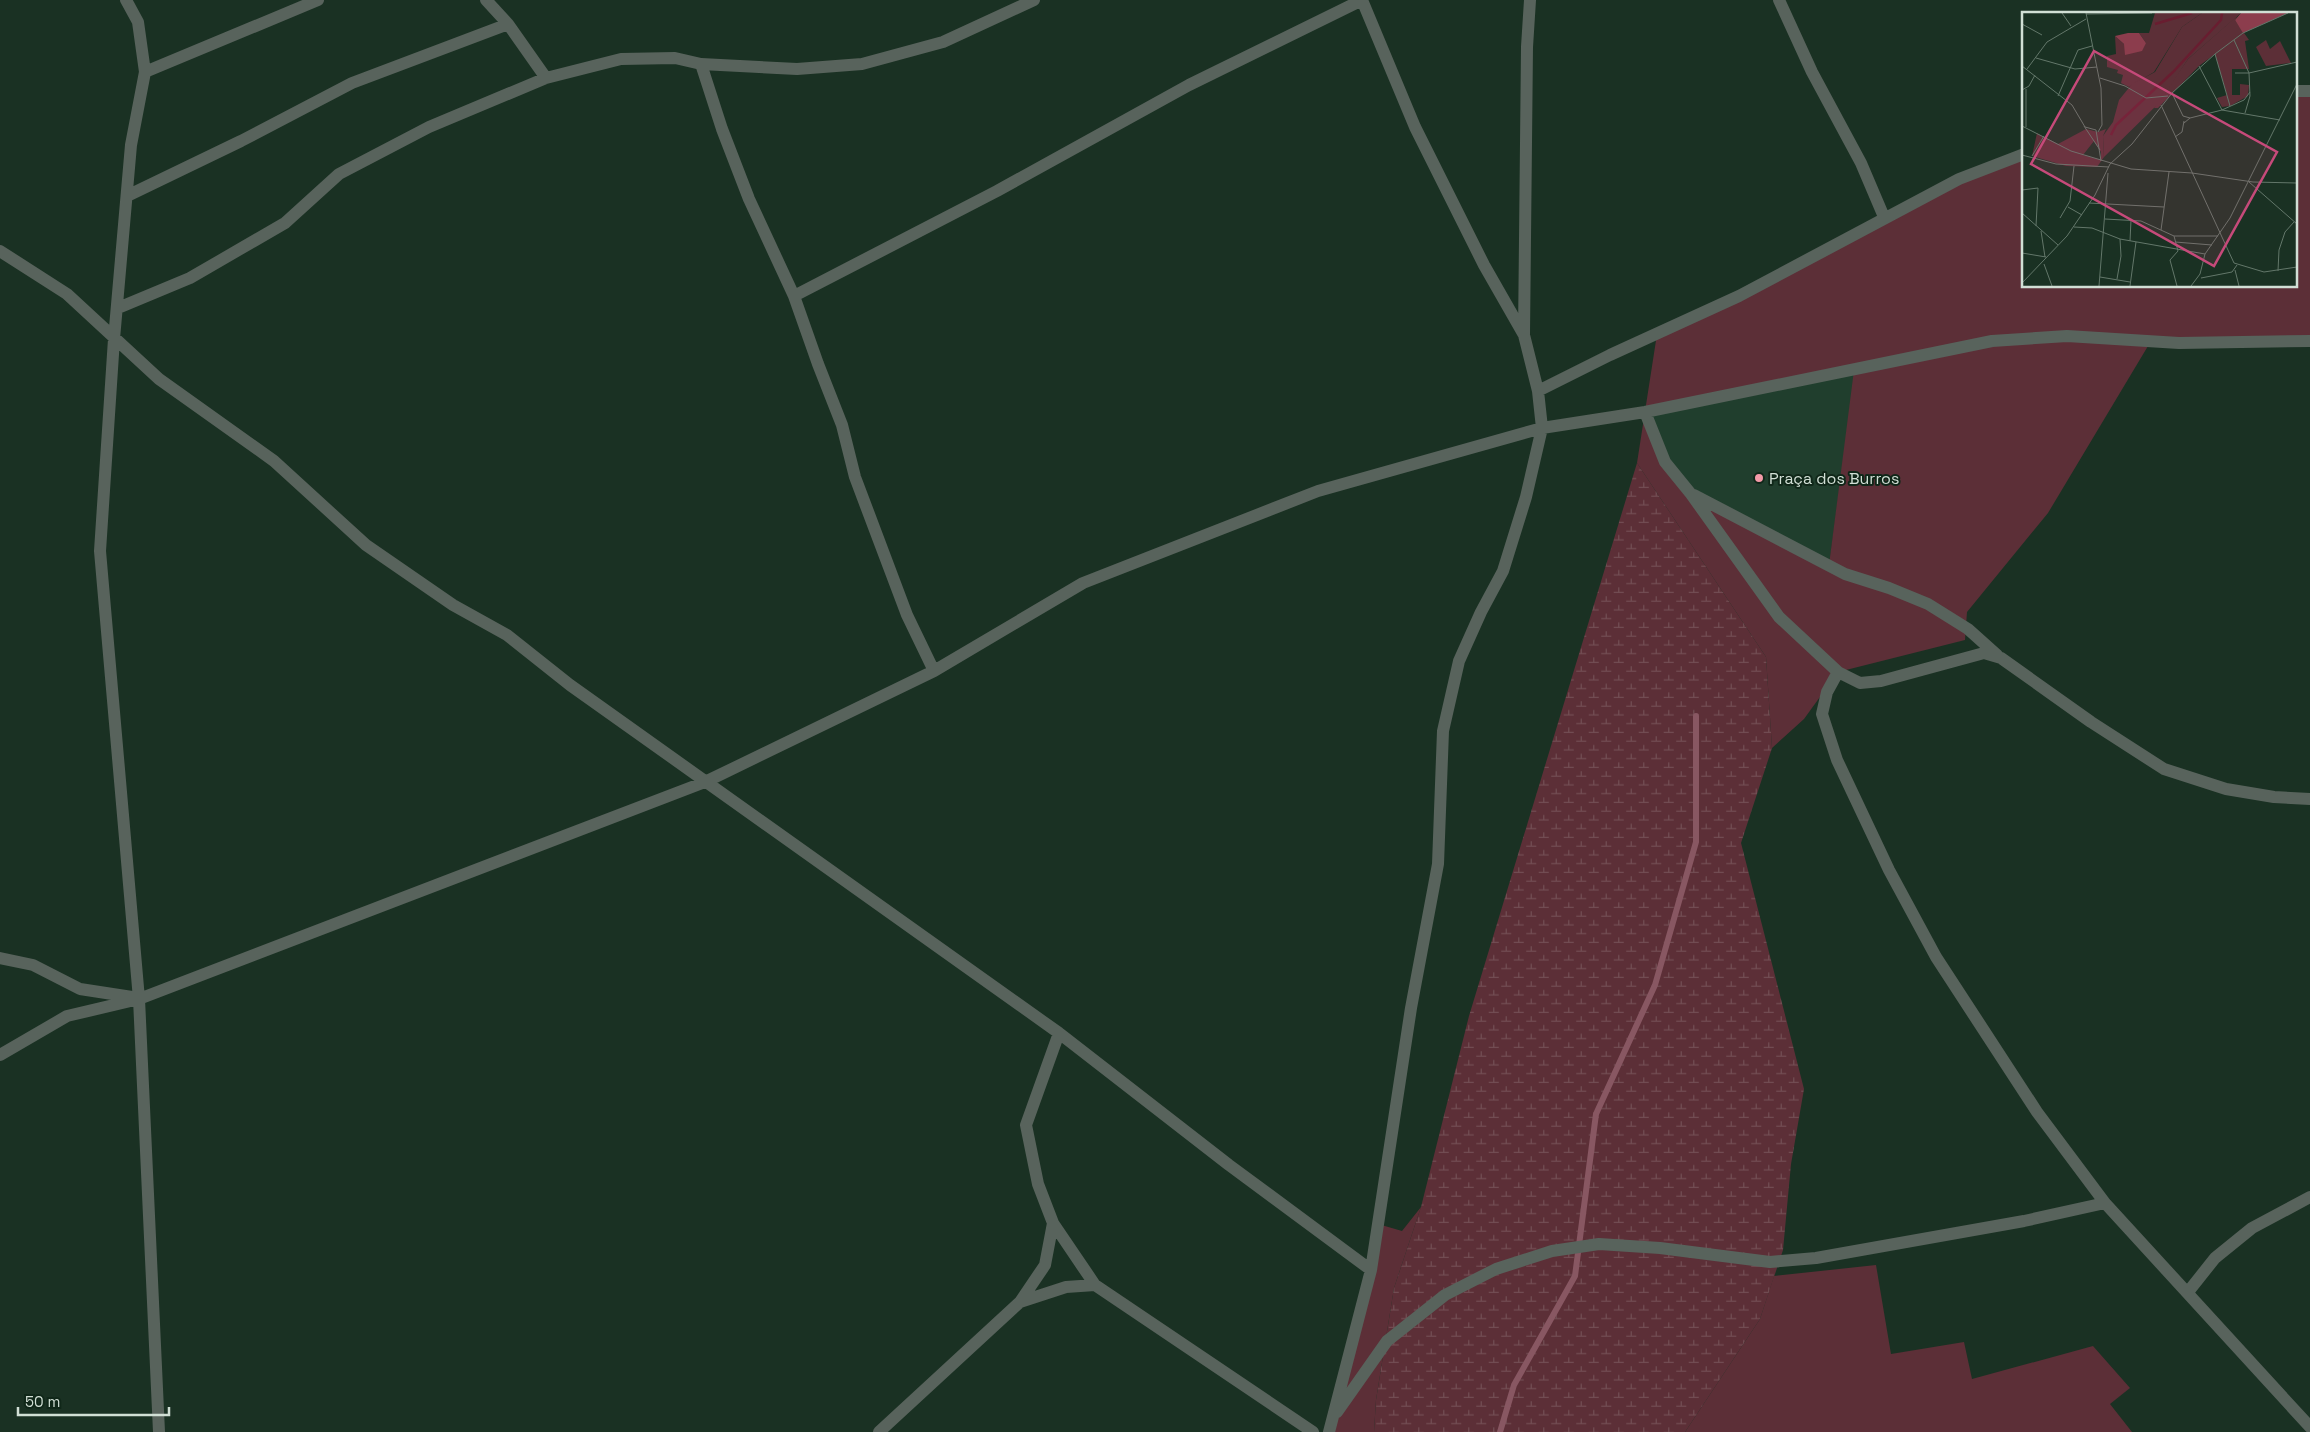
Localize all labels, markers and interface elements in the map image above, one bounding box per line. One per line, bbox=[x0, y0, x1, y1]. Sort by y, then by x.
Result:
inset map bbox=[2022, 12, 2298, 288]
place label: Praça dos Burros bbox=[1769, 468, 1899, 489]
marker: Praça dos Burros bbox=[1753, 472, 1765, 484]
scale bar bbox=[18, 1384, 169, 1416]
text: 50 m bbox=[25, 1392, 60, 1411]

